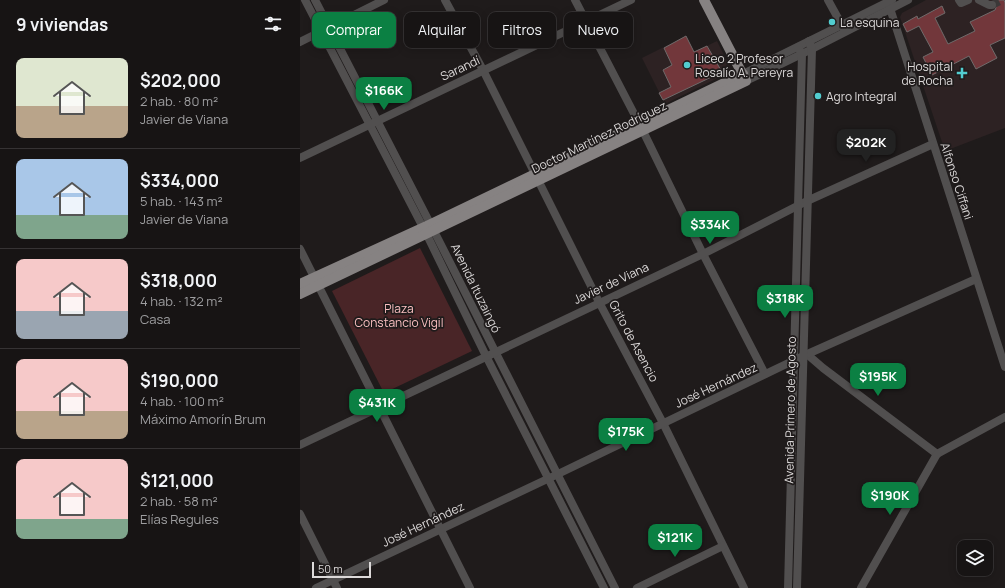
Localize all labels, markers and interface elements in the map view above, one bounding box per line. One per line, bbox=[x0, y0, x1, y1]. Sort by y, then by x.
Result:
chip: Comprar bbox=[312, 12, 396, 48]
chip: Alquilar bbox=[404, 12, 480, 48]
chip: Filtros bbox=[488, 12, 556, 48]
chip: Nuevo bbox=[564, 12, 633, 48]
text: 9 viviendas bbox=[16, 13, 108, 36]
icon: filters bbox=[262, 13, 284, 35]
place label: La esquina bbox=[840, 14, 899, 31]
marker: La esquina bbox=[827, 17, 837, 27]
place label: Liceo 2 Profesor Rosalío A. Pereyra bbox=[695, 50, 793, 81]
street label: Sarandí bbox=[437, 51, 483, 85]
place label: Hospital de Rocha bbox=[901, 58, 953, 89]
marker: Liceo 2 Profesor Rosalío A. Pereyra bbox=[682, 60, 692, 70]
marker: Hospital de Rocha bbox=[956, 67, 968, 79]
text: $202,000 bbox=[140, 69, 221, 92]
icon: home bbox=[48, 74, 96, 122]
pin: $166K bbox=[356, 77, 412, 111]
text: $166K bbox=[365, 81, 403, 99]
place label: Agro Integral bbox=[826, 88, 897, 105]
marker: Agro Integral bbox=[813, 91, 823, 101]
text: 2 hab. · 80 m² bbox=[140, 92, 218, 110]
street label: Doctor Martínez Rodríguez bbox=[529, 97, 669, 177]
text: Javier de Viana bbox=[140, 110, 228, 128]
pin: $202K bbox=[838, 129, 894, 163]
text: $202K bbox=[846, 133, 886, 151]
street label: Alfonso Ciffani bbox=[937, 140, 977, 222]
text: $334,000 bbox=[140, 169, 219, 192]
icon: home bbox=[48, 175, 96, 223]
text: 5 hab. · 143 m² bbox=[140, 192, 223, 210]
text: Javier de Viana bbox=[140, 210, 228, 228]
pin: $334K bbox=[682, 211, 738, 245]
text: $334K bbox=[690, 215, 730, 233]
street label: Avenida Ituzaingó bbox=[447, 240, 505, 336]
street label: Javier de Viana bbox=[571, 258, 651, 308]
text: $318,000 bbox=[140, 269, 217, 292]
icon: home bbox=[48, 275, 96, 323]
pin: $318K bbox=[757, 285, 813, 319]
text: $318K bbox=[766, 289, 804, 307]
text: 4 hab. · 132 m² bbox=[140, 292, 223, 310]
street label: Grito de Asencio bbox=[605, 297, 663, 385]
park label: Plaza Constancio Vigil bbox=[355, 300, 443, 331]
text: Casa bbox=[140, 310, 171, 328]
street label: Avenida Primero de Agosto bbox=[780, 336, 800, 484]
street label: José Hernández bbox=[672, 358, 760, 412]
pin: $195K bbox=[850, 363, 906, 397]
text: $195K bbox=[859, 367, 897, 385]
text: $190,000 bbox=[140, 369, 219, 392]
icon: home bbox=[48, 375, 96, 423]
pin: $431K bbox=[349, 389, 405, 423]
text: 4 hab. · 100 m² bbox=[140, 392, 224, 410]
text: $431K bbox=[358, 393, 396, 411]
text: Máximo Amorín Brum bbox=[140, 410, 266, 428]
pin: $175K bbox=[598, 418, 654, 452]
text: $175K bbox=[608, 422, 644, 440]
text: $121,000 bbox=[140, 469, 214, 492]
icon: home bbox=[48, 475, 96, 523]
pin: $190K bbox=[862, 482, 918, 516]
text: $190K bbox=[871, 486, 909, 504]
text: 2 hab. · 58 m² bbox=[140, 492, 218, 510]
street label: José Hernández bbox=[379, 497, 467, 551]
text: Elías Regules bbox=[140, 510, 219, 528]
pin: $121K bbox=[647, 524, 703, 558]
text: $121K bbox=[657, 528, 693, 546]
map controls bbox=[957, 540, 993, 576]
button: layers bbox=[957, 540, 993, 576]
scale bar bbox=[312, 560, 371, 579]
text: 50 m bbox=[318, 561, 343, 576]

